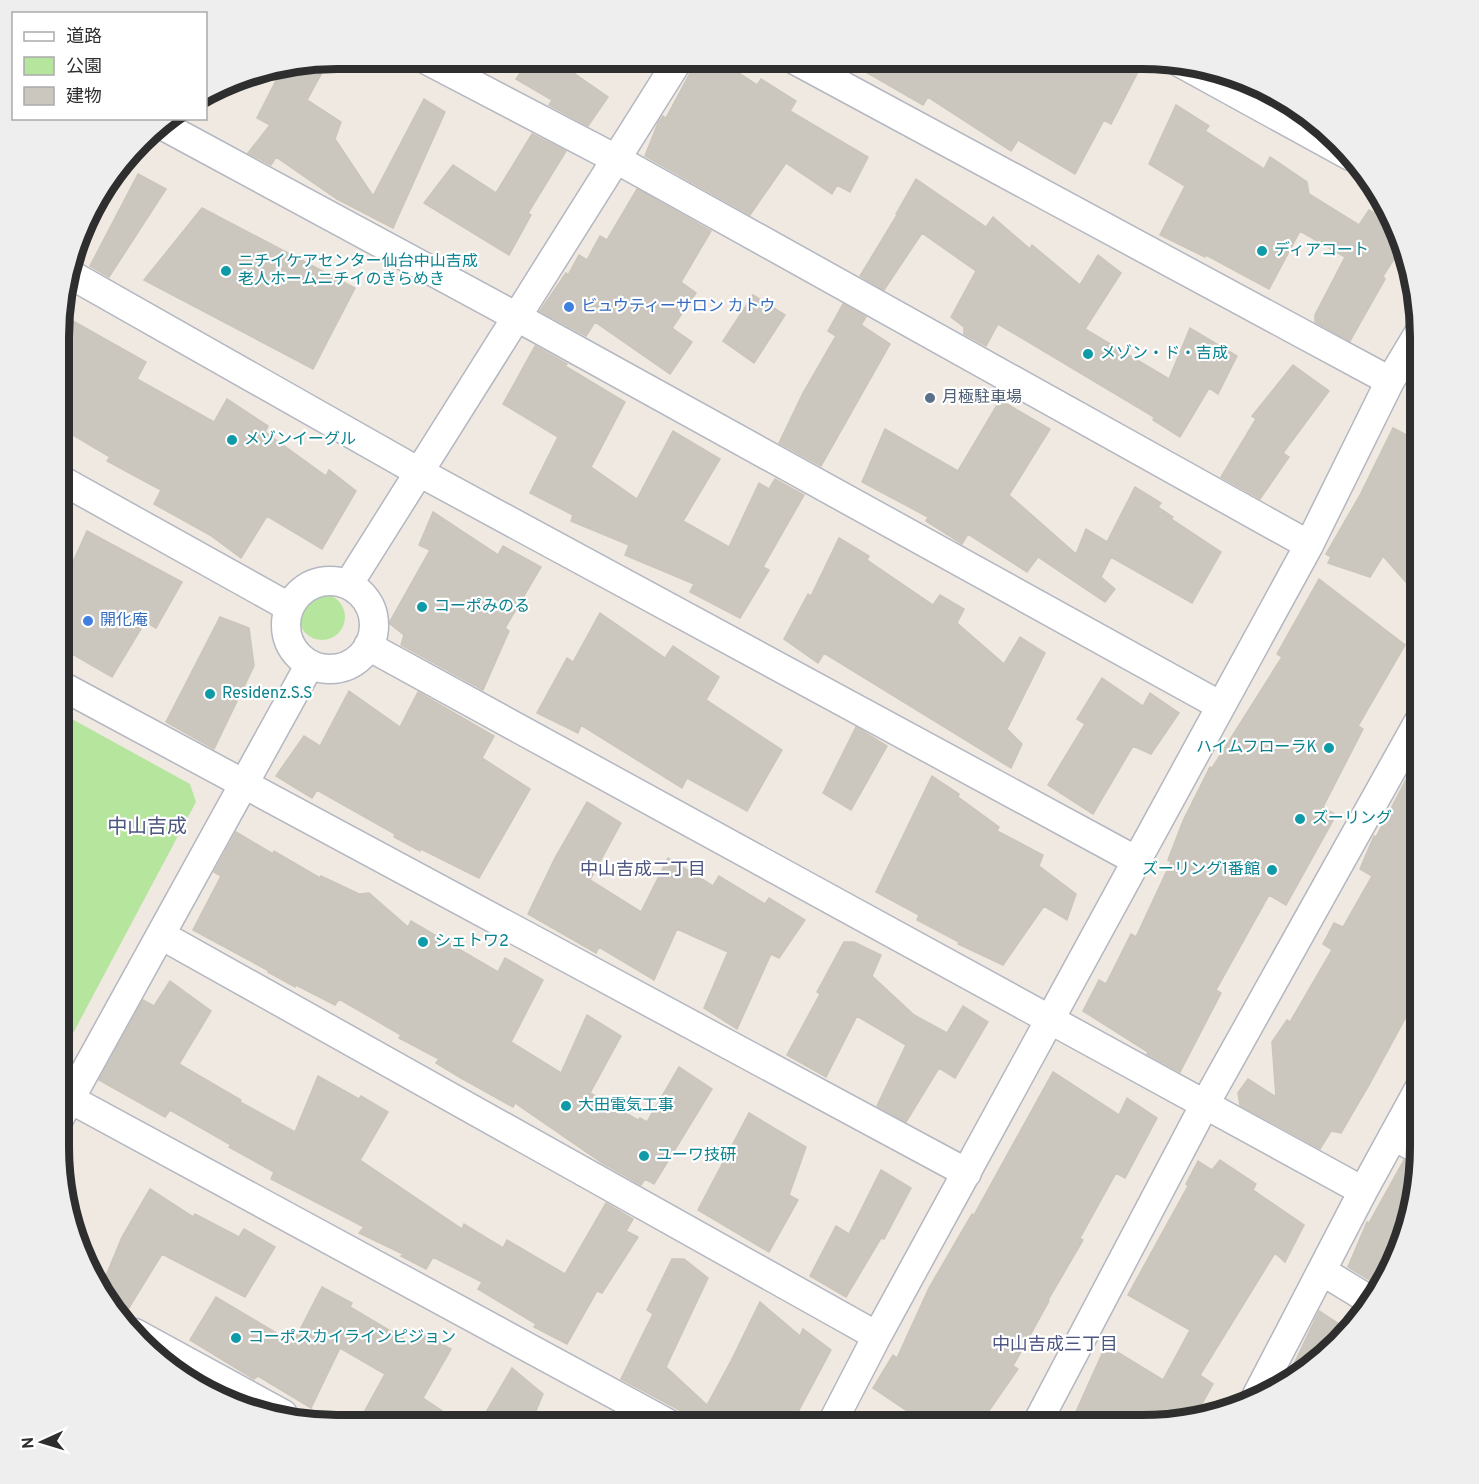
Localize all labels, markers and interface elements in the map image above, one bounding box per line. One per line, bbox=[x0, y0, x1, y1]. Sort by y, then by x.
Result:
legend bbox=[12, 12, 207, 120]
text: 道路 bbox=[66, 26, 102, 49]
text: 公園 bbox=[66, 56, 102, 79]
text: 建物 bbox=[66, 86, 102, 109]
place label: ディアコート bbox=[1274, 241, 1369, 261]
marker: ディアコート bbox=[1255, 244, 1269, 258]
place label: ニチイケアセンター仙台中山吉成 老人ホームニチイのきらめき bbox=[238, 252, 478, 290]
marker: ニチイケアセンター仙台中山吉成 老人ホームニチイのきらめき bbox=[219, 264, 233, 278]
place label: ビュウティーサロン カトウ bbox=[581, 297, 775, 317]
marker: ビュウティーサロン カトウ bbox=[562, 300, 576, 314]
place label: メゾン・ド・吉成 bbox=[1100, 344, 1228, 364]
marker: メゾン・ド・吉成 bbox=[1081, 347, 1095, 361]
place label: 月極駐車場 bbox=[942, 388, 1022, 408]
marker: 月極駐車場 bbox=[923, 391, 937, 405]
place label: メゾンイーグル bbox=[244, 430, 356, 450]
marker: メゾンイーグル bbox=[225, 433, 239, 447]
place label: コーポみのる bbox=[434, 597, 530, 617]
marker: コーポみのる bbox=[415, 600, 429, 614]
place label: 開化庵 bbox=[100, 611, 148, 631]
marker: 開化庵 bbox=[81, 614, 95, 628]
place label: Residenz.S.S bbox=[222, 684, 313, 704]
marker: Residenz.S.S bbox=[203, 687, 217, 701]
place label: ハイムフローラK bbox=[1196, 738, 1317, 758]
marker: ハイムフローラK bbox=[1322, 741, 1336, 755]
place label: ズーリング bbox=[1312, 809, 1392, 829]
marker: ズーリング bbox=[1293, 812, 1307, 826]
district label: 中山吉成 bbox=[107, 815, 187, 841]
district label: 中山吉成二丁目 bbox=[580, 859, 706, 882]
place label: ズーリング1番館 bbox=[1142, 860, 1260, 880]
marker: ズーリング1番館 bbox=[1265, 863, 1279, 877]
place label: シェトワ2 bbox=[435, 932, 509, 952]
marker: シェトワ2 bbox=[416, 935, 430, 949]
place label: 大田電気工事 bbox=[578, 1096, 674, 1116]
marker: 大田電気工事 bbox=[559, 1099, 573, 1113]
place label: ユーワ技研 bbox=[656, 1146, 736, 1166]
marker: ユーワ技研 bbox=[637, 1149, 651, 1163]
place label: コーポスカイラインピジョン bbox=[248, 1328, 456, 1348]
marker: コーポスカイラインピジョン bbox=[229, 1331, 243, 1345]
district label: 中山吉成三丁目 bbox=[992, 1334, 1118, 1357]
north arrow bbox=[12, 1412, 72, 1472]
text: N bbox=[19, 1436, 39, 1449]

